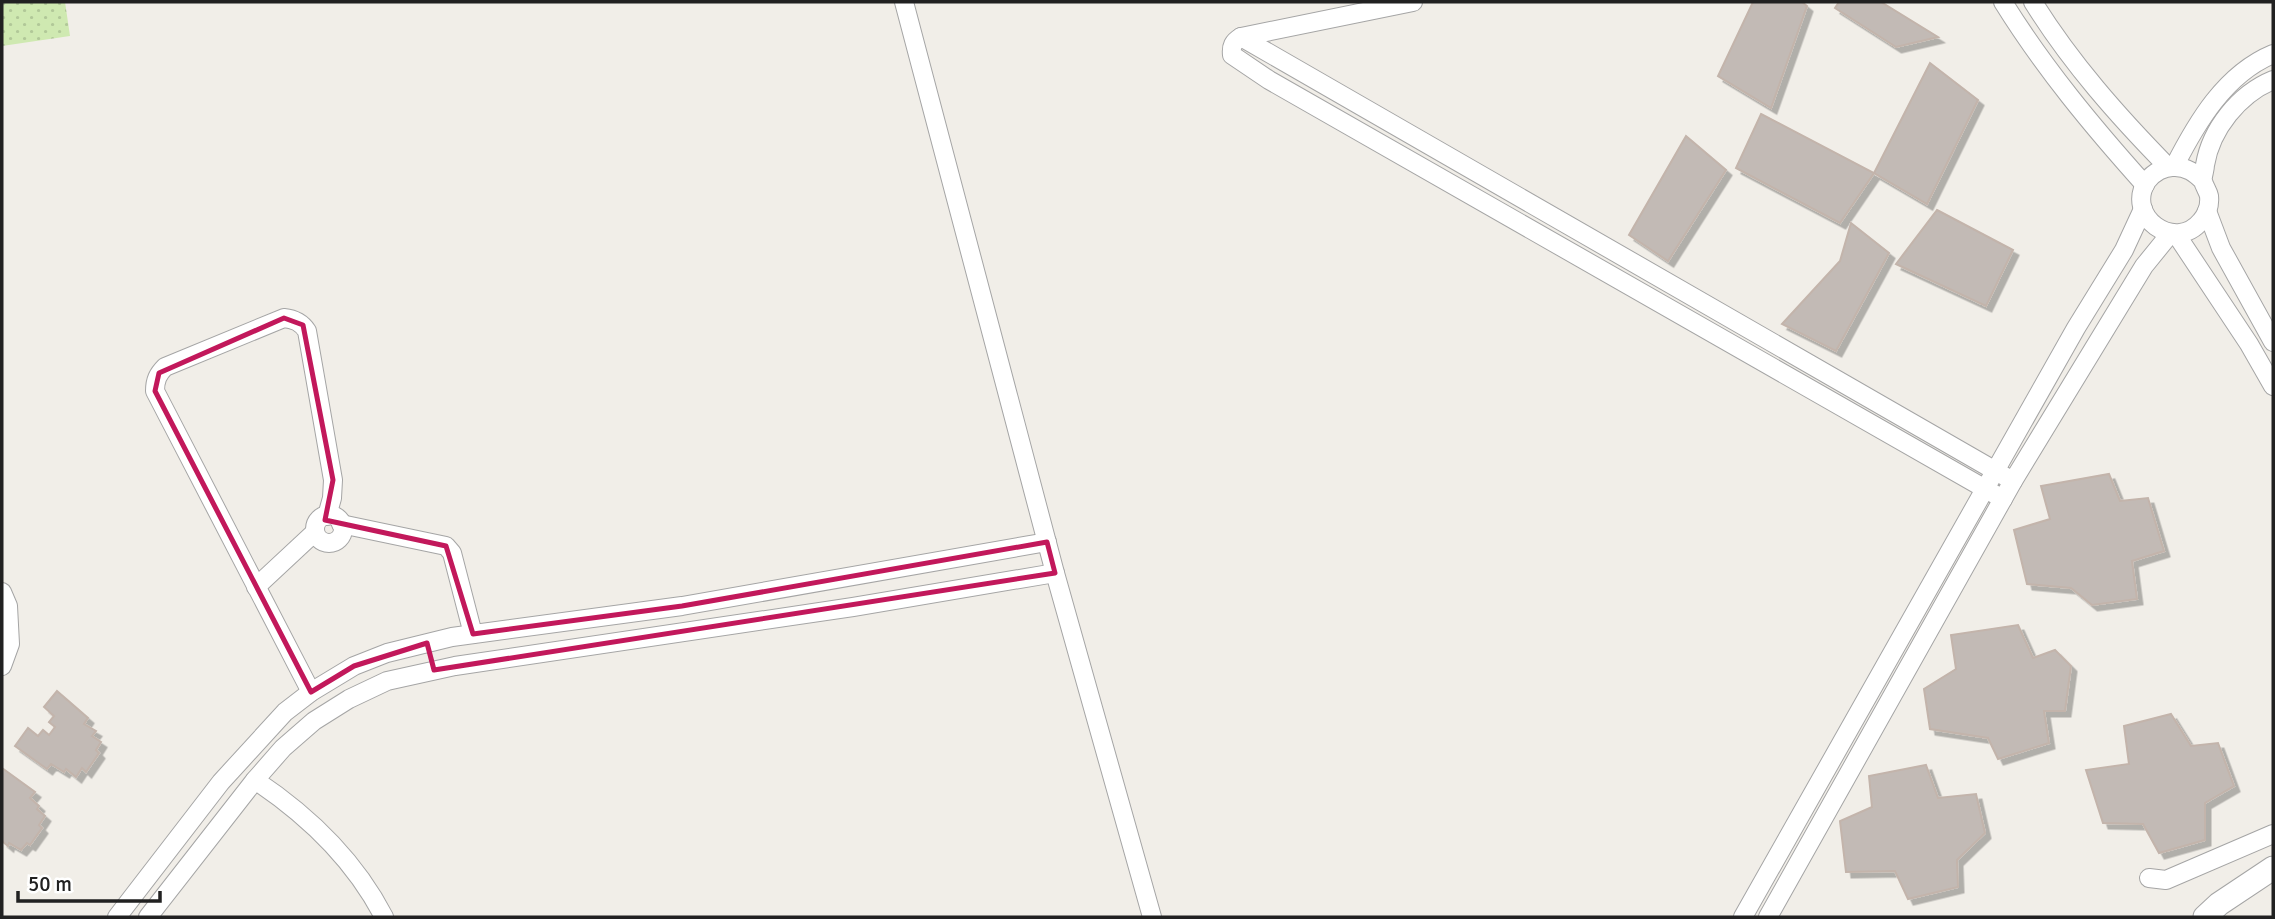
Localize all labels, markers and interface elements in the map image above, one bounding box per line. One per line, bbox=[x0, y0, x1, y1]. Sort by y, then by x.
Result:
scale bar bbox=[18, 860, 159, 904]
text: 50 m bbox=[28, 871, 72, 897]

